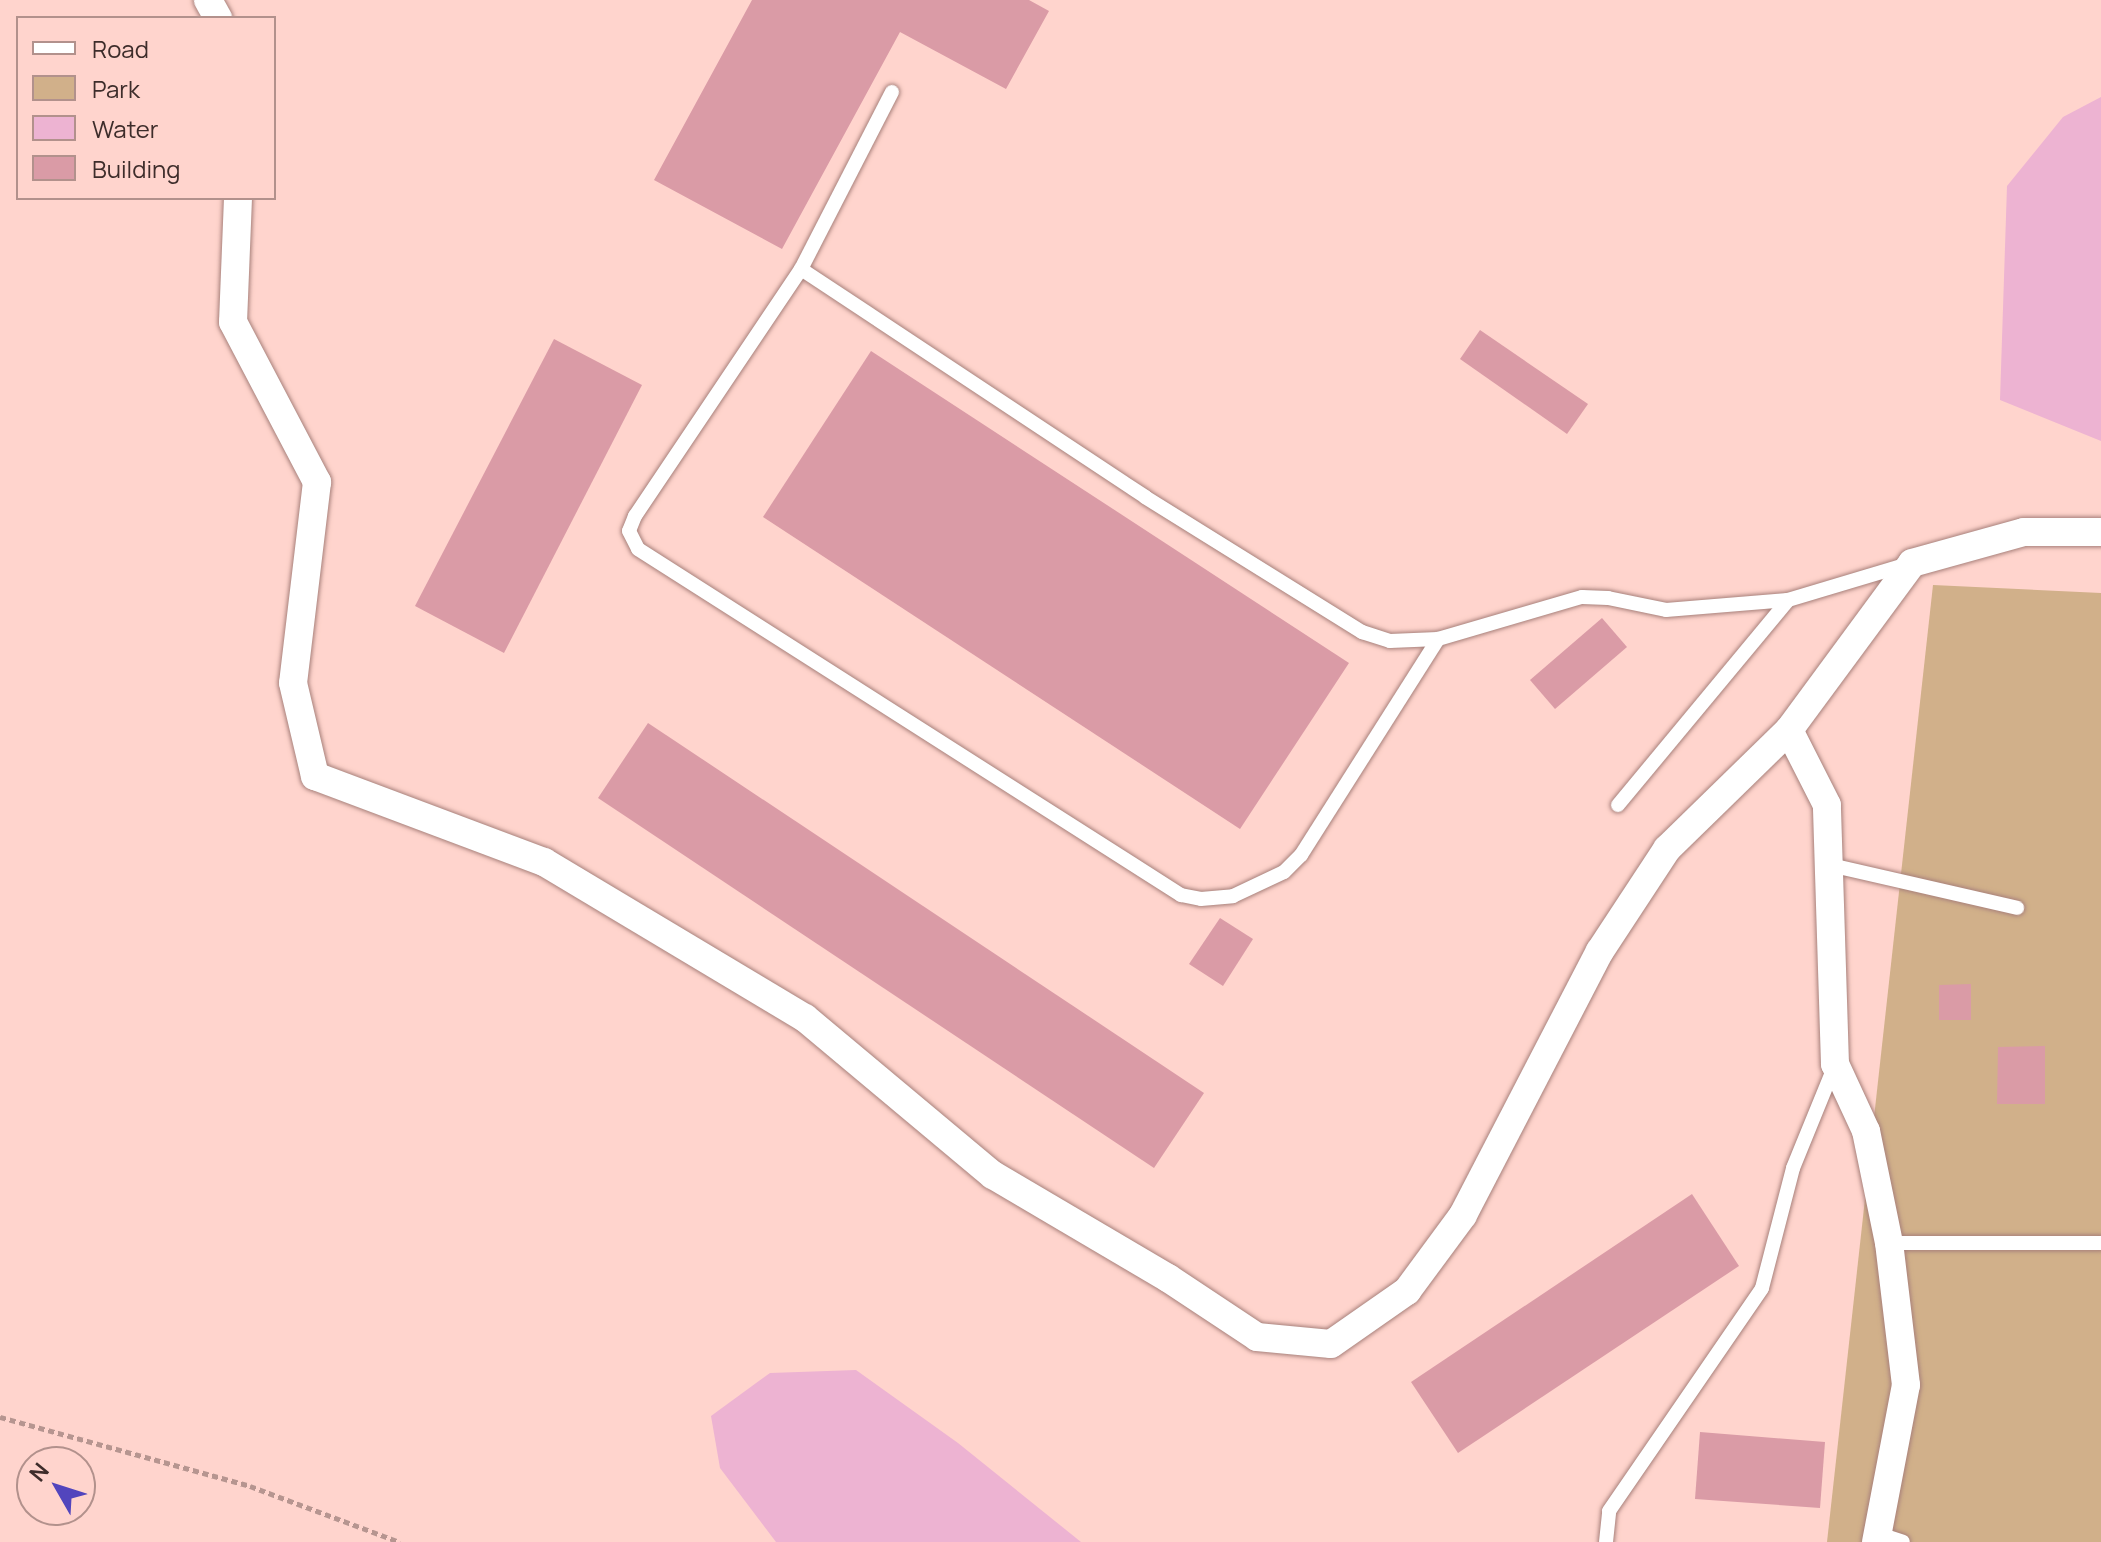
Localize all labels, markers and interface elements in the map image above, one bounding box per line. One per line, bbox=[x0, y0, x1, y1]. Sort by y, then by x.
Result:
legend bbox=[16, 16, 276, 200]
text: Road bbox=[92, 32, 149, 65]
text: Park bbox=[92, 72, 140, 105]
text: Water bbox=[92, 112, 159, 145]
text: Building bbox=[92, 152, 180, 185]
north arrow bbox=[16, 1446, 96, 1526]
text: N bbox=[22, 1457, 56, 1488]

